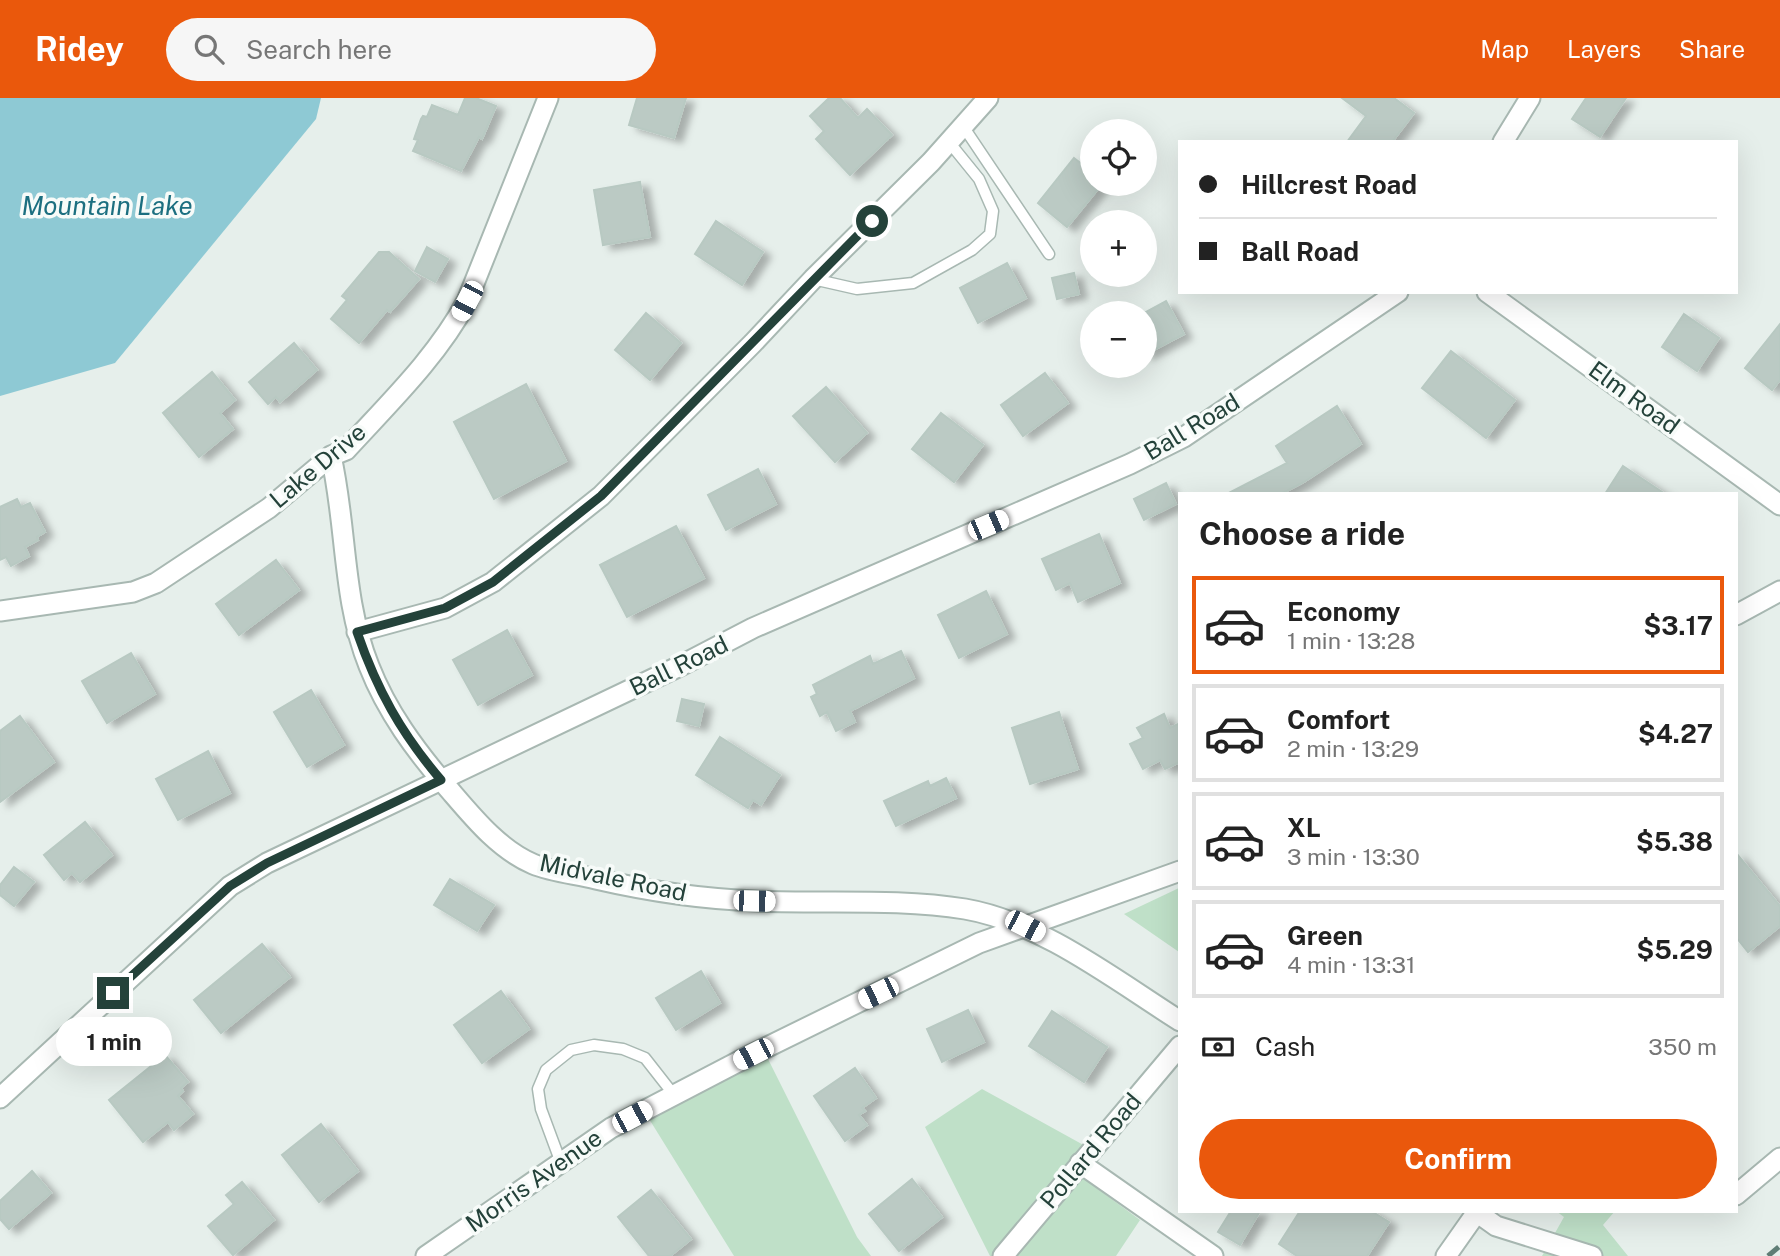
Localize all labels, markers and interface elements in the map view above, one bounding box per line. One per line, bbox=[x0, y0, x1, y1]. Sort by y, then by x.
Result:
search box bbox=[166, 18, 656, 81]
text: Ridey bbox=[35, 30, 124, 68]
icon: search bbox=[190, 30, 228, 68]
text: Search here bbox=[246, 34, 392, 65]
text: Map bbox=[1480, 35, 1529, 63]
text: Layers bbox=[1567, 35, 1641, 63]
text: Share bbox=[1679, 35, 1745, 63]
map controls bbox=[1080, 119, 1157, 378]
button: locate bbox=[1080, 119, 1157, 196]
text: Hillcrest Road bbox=[1241, 169, 1417, 200]
water label: Mountain Lake bbox=[21, 190, 193, 221]
route start bbox=[856, 205, 888, 237]
button: + bbox=[1080, 210, 1157, 287]
text: Ball Road bbox=[1241, 236, 1359, 267]
car bbox=[448, 278, 487, 324]
button: − bbox=[1080, 301, 1157, 378]
street label: Elm Road bbox=[1584, 355, 1685, 439]
street label: Ball Road bbox=[1139, 387, 1244, 465]
street label: Lake Drive bbox=[264, 417, 371, 513]
car bbox=[965, 507, 1012, 543]
text: Choose a ride bbox=[1199, 515, 1405, 552]
icon: car bbox=[1203, 594, 1266, 657]
text: Economy bbox=[1287, 596, 1400, 627]
text: $3.17 bbox=[1644, 610, 1713, 641]
text: 1 min · 13:28 bbox=[1287, 627, 1415, 654]
street label: Ball Road bbox=[625, 629, 732, 701]
icon: car bbox=[1203, 702, 1266, 765]
text: Comfort bbox=[1287, 704, 1390, 735]
text: $4.27 bbox=[1638, 718, 1713, 749]
text: 2 min · 13:29 bbox=[1287, 735, 1419, 762]
icon: car bbox=[1203, 810, 1266, 873]
text: XL bbox=[1287, 812, 1321, 843]
text: $5.38 bbox=[1636, 826, 1713, 857]
text: 3 min · 13:30 bbox=[1287, 843, 1420, 870]
street label: Midvale Road bbox=[537, 848, 689, 906]
car bbox=[733, 890, 776, 912]
car bbox=[1002, 907, 1049, 945]
icon: car bbox=[1203, 918, 1266, 981]
text: Green bbox=[1287, 920, 1363, 951]
text: $5.29 bbox=[1637, 934, 1713, 965]
text: 4 min · 13:31 bbox=[1287, 951, 1415, 978]
car bbox=[855, 974, 902, 1012]
route end bbox=[97, 977, 129, 1009]
callout: 1 min bbox=[55, 1018, 171, 1066]
text: 1 min bbox=[86, 1028, 142, 1055]
icon: cash bbox=[1199, 1028, 1237, 1066]
text: Cash bbox=[1255, 1031, 1315, 1062]
text: 350 m bbox=[1648, 1033, 1717, 1060]
car bbox=[730, 1035, 777, 1073]
street label: Pollard Road bbox=[1034, 1087, 1147, 1214]
car bbox=[609, 1098, 656, 1136]
button: Confirm bbox=[1199, 1119, 1717, 1199]
street label: Morris Avenue bbox=[460, 1123, 607, 1237]

